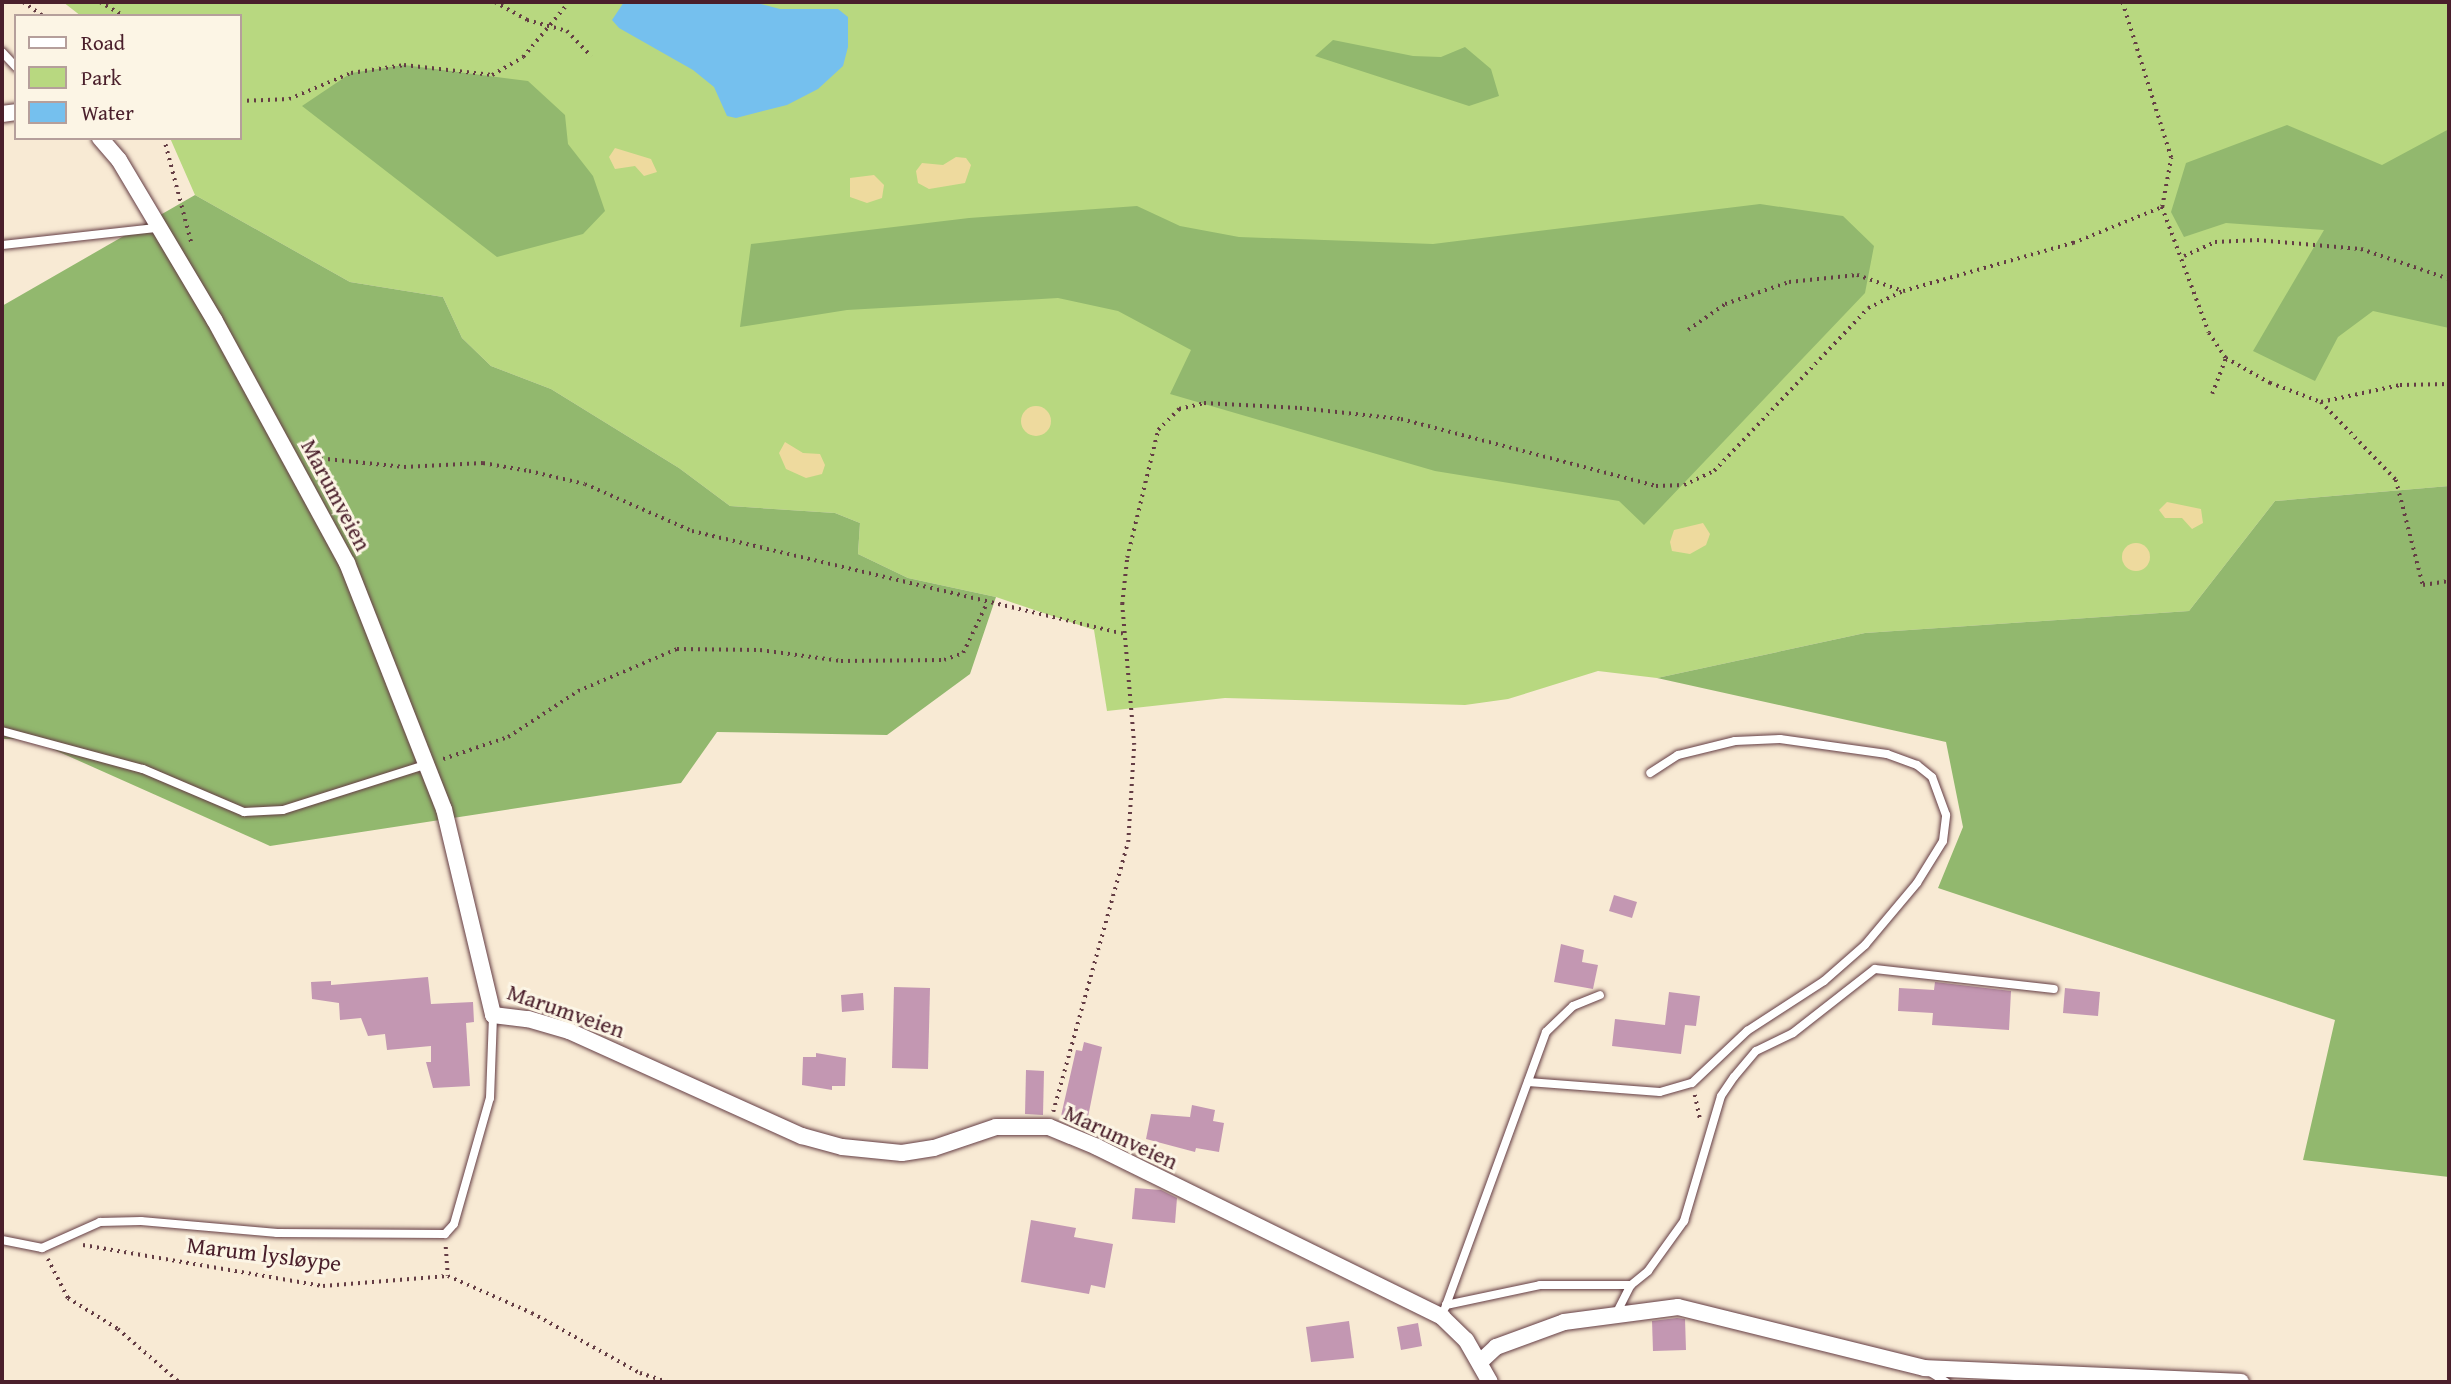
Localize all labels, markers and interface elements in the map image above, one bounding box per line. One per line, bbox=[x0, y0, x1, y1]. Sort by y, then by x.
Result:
legend bbox=[14, 14, 242, 140]
text: Road bbox=[81, 27, 125, 58]
text: Park bbox=[81, 62, 122, 93]
text: Water bbox=[81, 97, 134, 128]
street label: Marumveien bbox=[295, 435, 377, 555]
street label: Marumveien bbox=[504, 978, 628, 1044]
street label: Marumveien bbox=[1060, 1099, 1182, 1175]
street label: Marum lysløype bbox=[185, 1231, 343, 1277]

